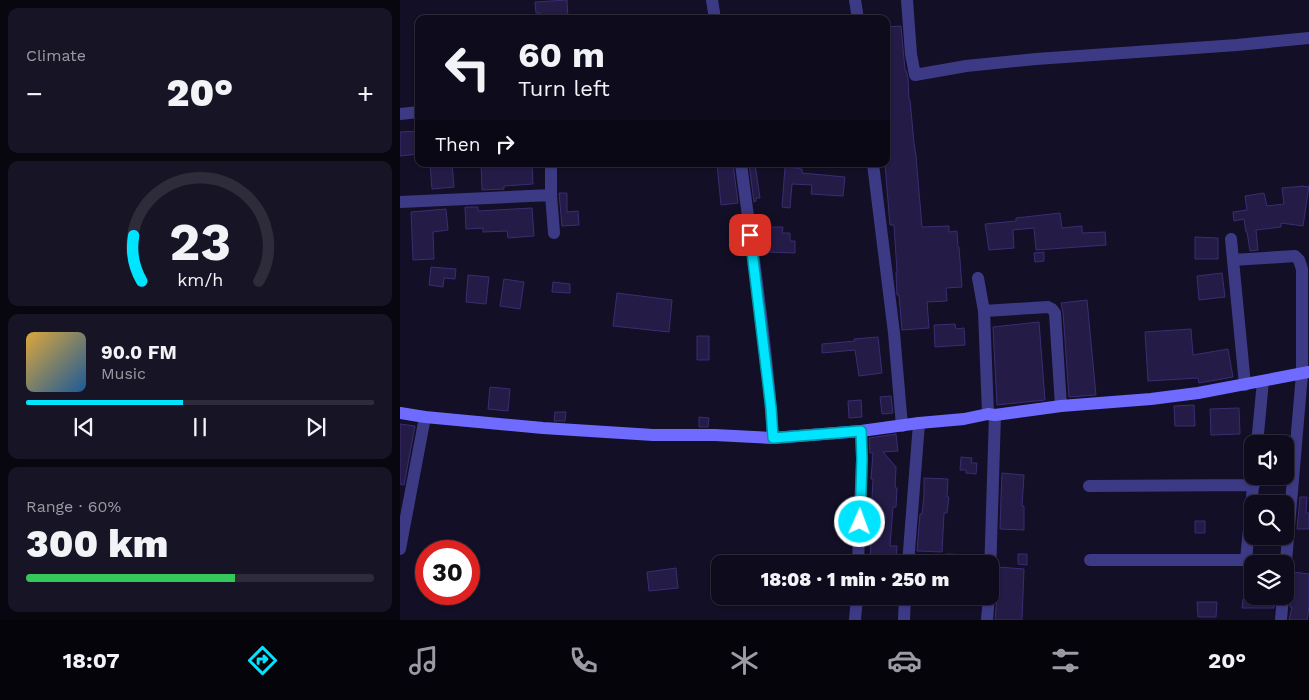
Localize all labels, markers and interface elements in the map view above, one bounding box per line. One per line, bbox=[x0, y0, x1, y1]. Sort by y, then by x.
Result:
text: 60 m bbox=[518, 34, 605, 76]
icon: left bbox=[435, 35, 500, 100]
text: Climate bbox=[26, 46, 86, 65]
text: 20° bbox=[167, 71, 233, 115]
text: Turn left bbox=[518, 76, 610, 101]
text: − bbox=[26, 77, 43, 110]
text: + bbox=[357, 77, 374, 110]
icon: right bbox=[491, 130, 519, 158]
text: Then bbox=[435, 133, 481, 156]
text: 23 bbox=[169, 212, 231, 273]
pin bbox=[729, 214, 771, 256]
icon: arrive bbox=[736, 221, 764, 249]
text: km/h bbox=[177, 269, 223, 290]
text: 90.0 FM bbox=[101, 341, 177, 364]
text: Music bbox=[101, 364, 146, 383]
icon: previous bbox=[70, 413, 98, 441]
icon: pause bbox=[186, 413, 214, 441]
icon: next bbox=[302, 413, 330, 441]
map controls bbox=[1244, 435, 1294, 605]
button: sound bbox=[1244, 435, 1294, 485]
position arrow bbox=[833, 495, 885, 547]
button: search bbox=[1244, 495, 1294, 545]
text: Range · 60% bbox=[26, 497, 121, 516]
text: 300 km bbox=[26, 522, 168, 566]
speed limit sign: 30 bbox=[415, 540, 480, 605]
button: layers bbox=[1244, 555, 1294, 605]
text: 18:08 · 1 min · 250 m bbox=[761, 568, 949, 591]
icon: directions bbox=[245, 643, 280, 678]
icon: music bbox=[406, 643, 441, 678]
icon: phone bbox=[566, 643, 601, 678]
icon: climate bbox=[727, 643, 762, 678]
icon: car bbox=[887, 643, 922, 678]
icon: filters bbox=[1048, 643, 1083, 678]
text: 18:07 bbox=[63, 648, 120, 673]
text: 20° bbox=[1208, 648, 1246, 673]

